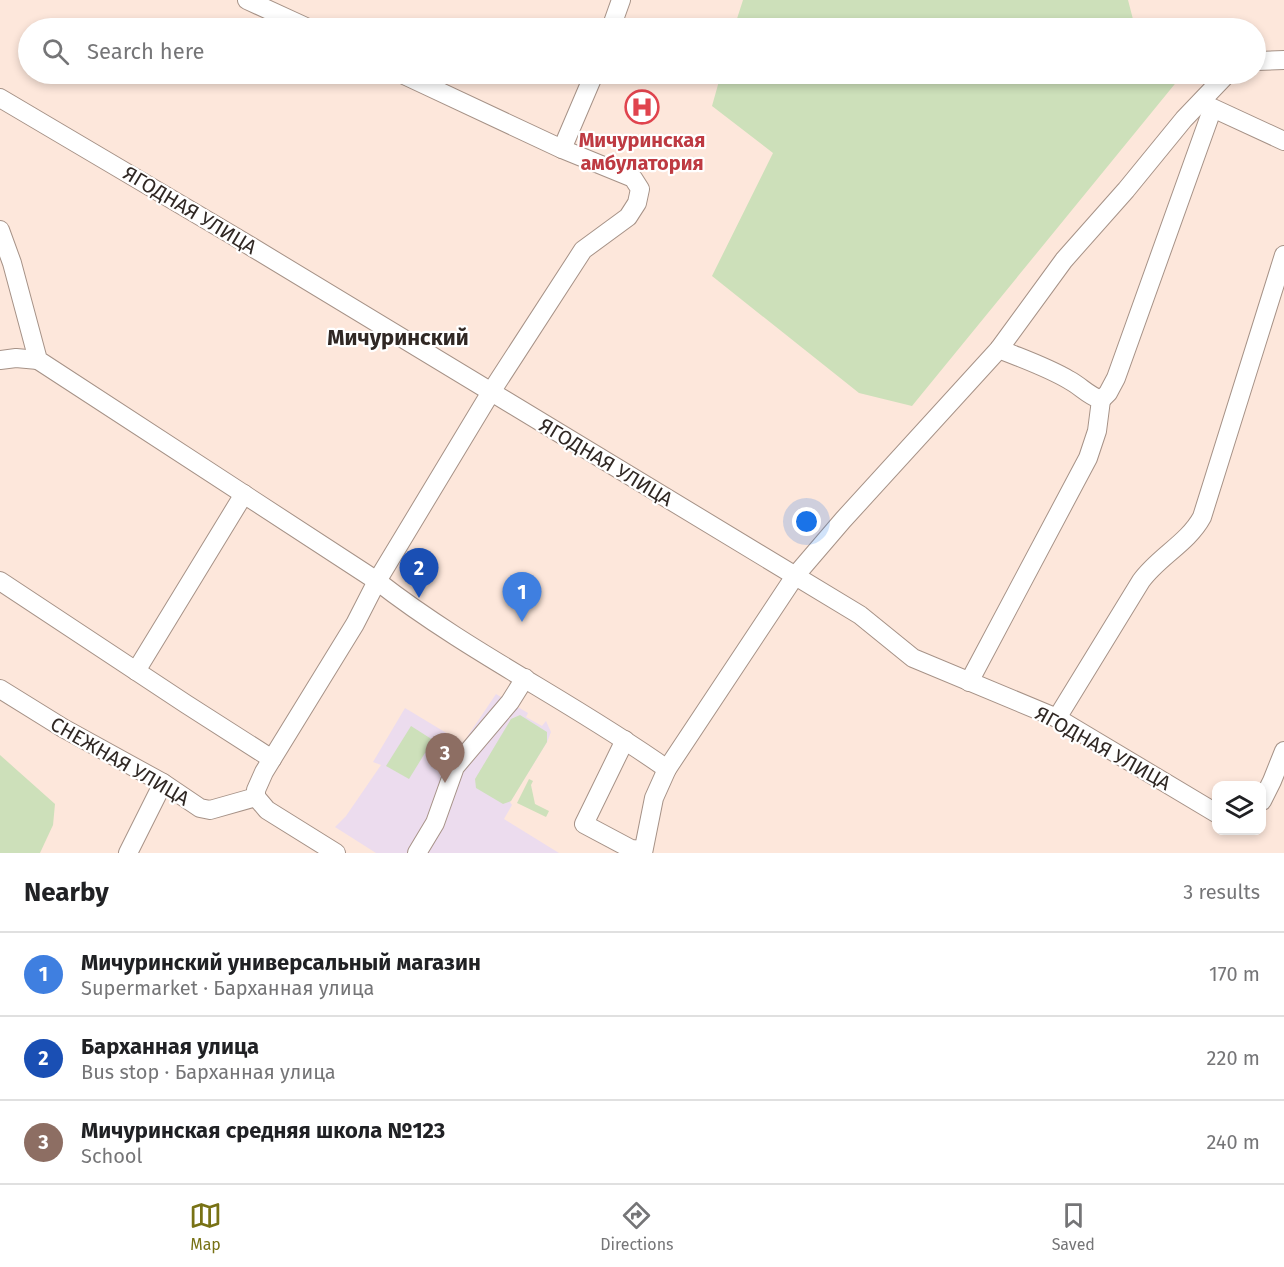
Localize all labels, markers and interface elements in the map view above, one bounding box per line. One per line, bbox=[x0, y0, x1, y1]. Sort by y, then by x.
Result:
search box bbox=[18, 18, 1266, 84]
icon: search bbox=[39, 35, 72, 68]
text: Search here bbox=[87, 38, 205, 65]
hospital icon: Мичуринская амбулатория bbox=[624, 89, 660, 125]
place label: Мичуринская амбулатория bbox=[579, 128, 705, 175]
street label: ЯГОДНАЯ УЛИЦА bbox=[119, 161, 262, 260]
district label: Мичуринский bbox=[327, 324, 469, 351]
street label: ЯГОДНАЯ УЛИЦА bbox=[535, 413, 678, 512]
your location bbox=[792, 507, 821, 536]
pin: 2 bbox=[400, 548, 438, 598]
pin: 1 bbox=[502, 572, 542, 622]
street label: ЯГОДНАЯ УЛИЦА bbox=[1031, 701, 1175, 795]
street label: СНЕЖНАЯ УЛИЦА bbox=[46, 712, 194, 811]
pin: 3 bbox=[426, 734, 464, 783]
map controls bbox=[1212, 781, 1266, 835]
button: layers bbox=[1212, 781, 1266, 835]
text: Nearby bbox=[24, 877, 109, 908]
text: 3 results bbox=[1183, 880, 1260, 904]
text: Мичуринский универсальный магазин bbox=[81, 949, 481, 976]
text: 1 bbox=[39, 962, 48, 986]
text: 170 m bbox=[1209, 962, 1260, 986]
text: Supermarket · Барханная улица bbox=[81, 976, 374, 1000]
text: Барханная улица bbox=[81, 1033, 259, 1060]
text: 2 bbox=[38, 1046, 49, 1070]
text: 220 m bbox=[1207, 1046, 1260, 1070]
text: Bus stop · Барханная улица bbox=[81, 1060, 336, 1084]
text: Мичуринская средняя школа №123 bbox=[81, 1117, 445, 1144]
text: 3 bbox=[38, 1130, 49, 1154]
text: 240 m bbox=[1206, 1130, 1260, 1154]
text: School bbox=[81, 1144, 142, 1168]
tab: Map bbox=[189, 1199, 222, 1254]
tab: Directions bbox=[600, 1199, 674, 1254]
tab: Saved bbox=[1052, 1199, 1095, 1254]

